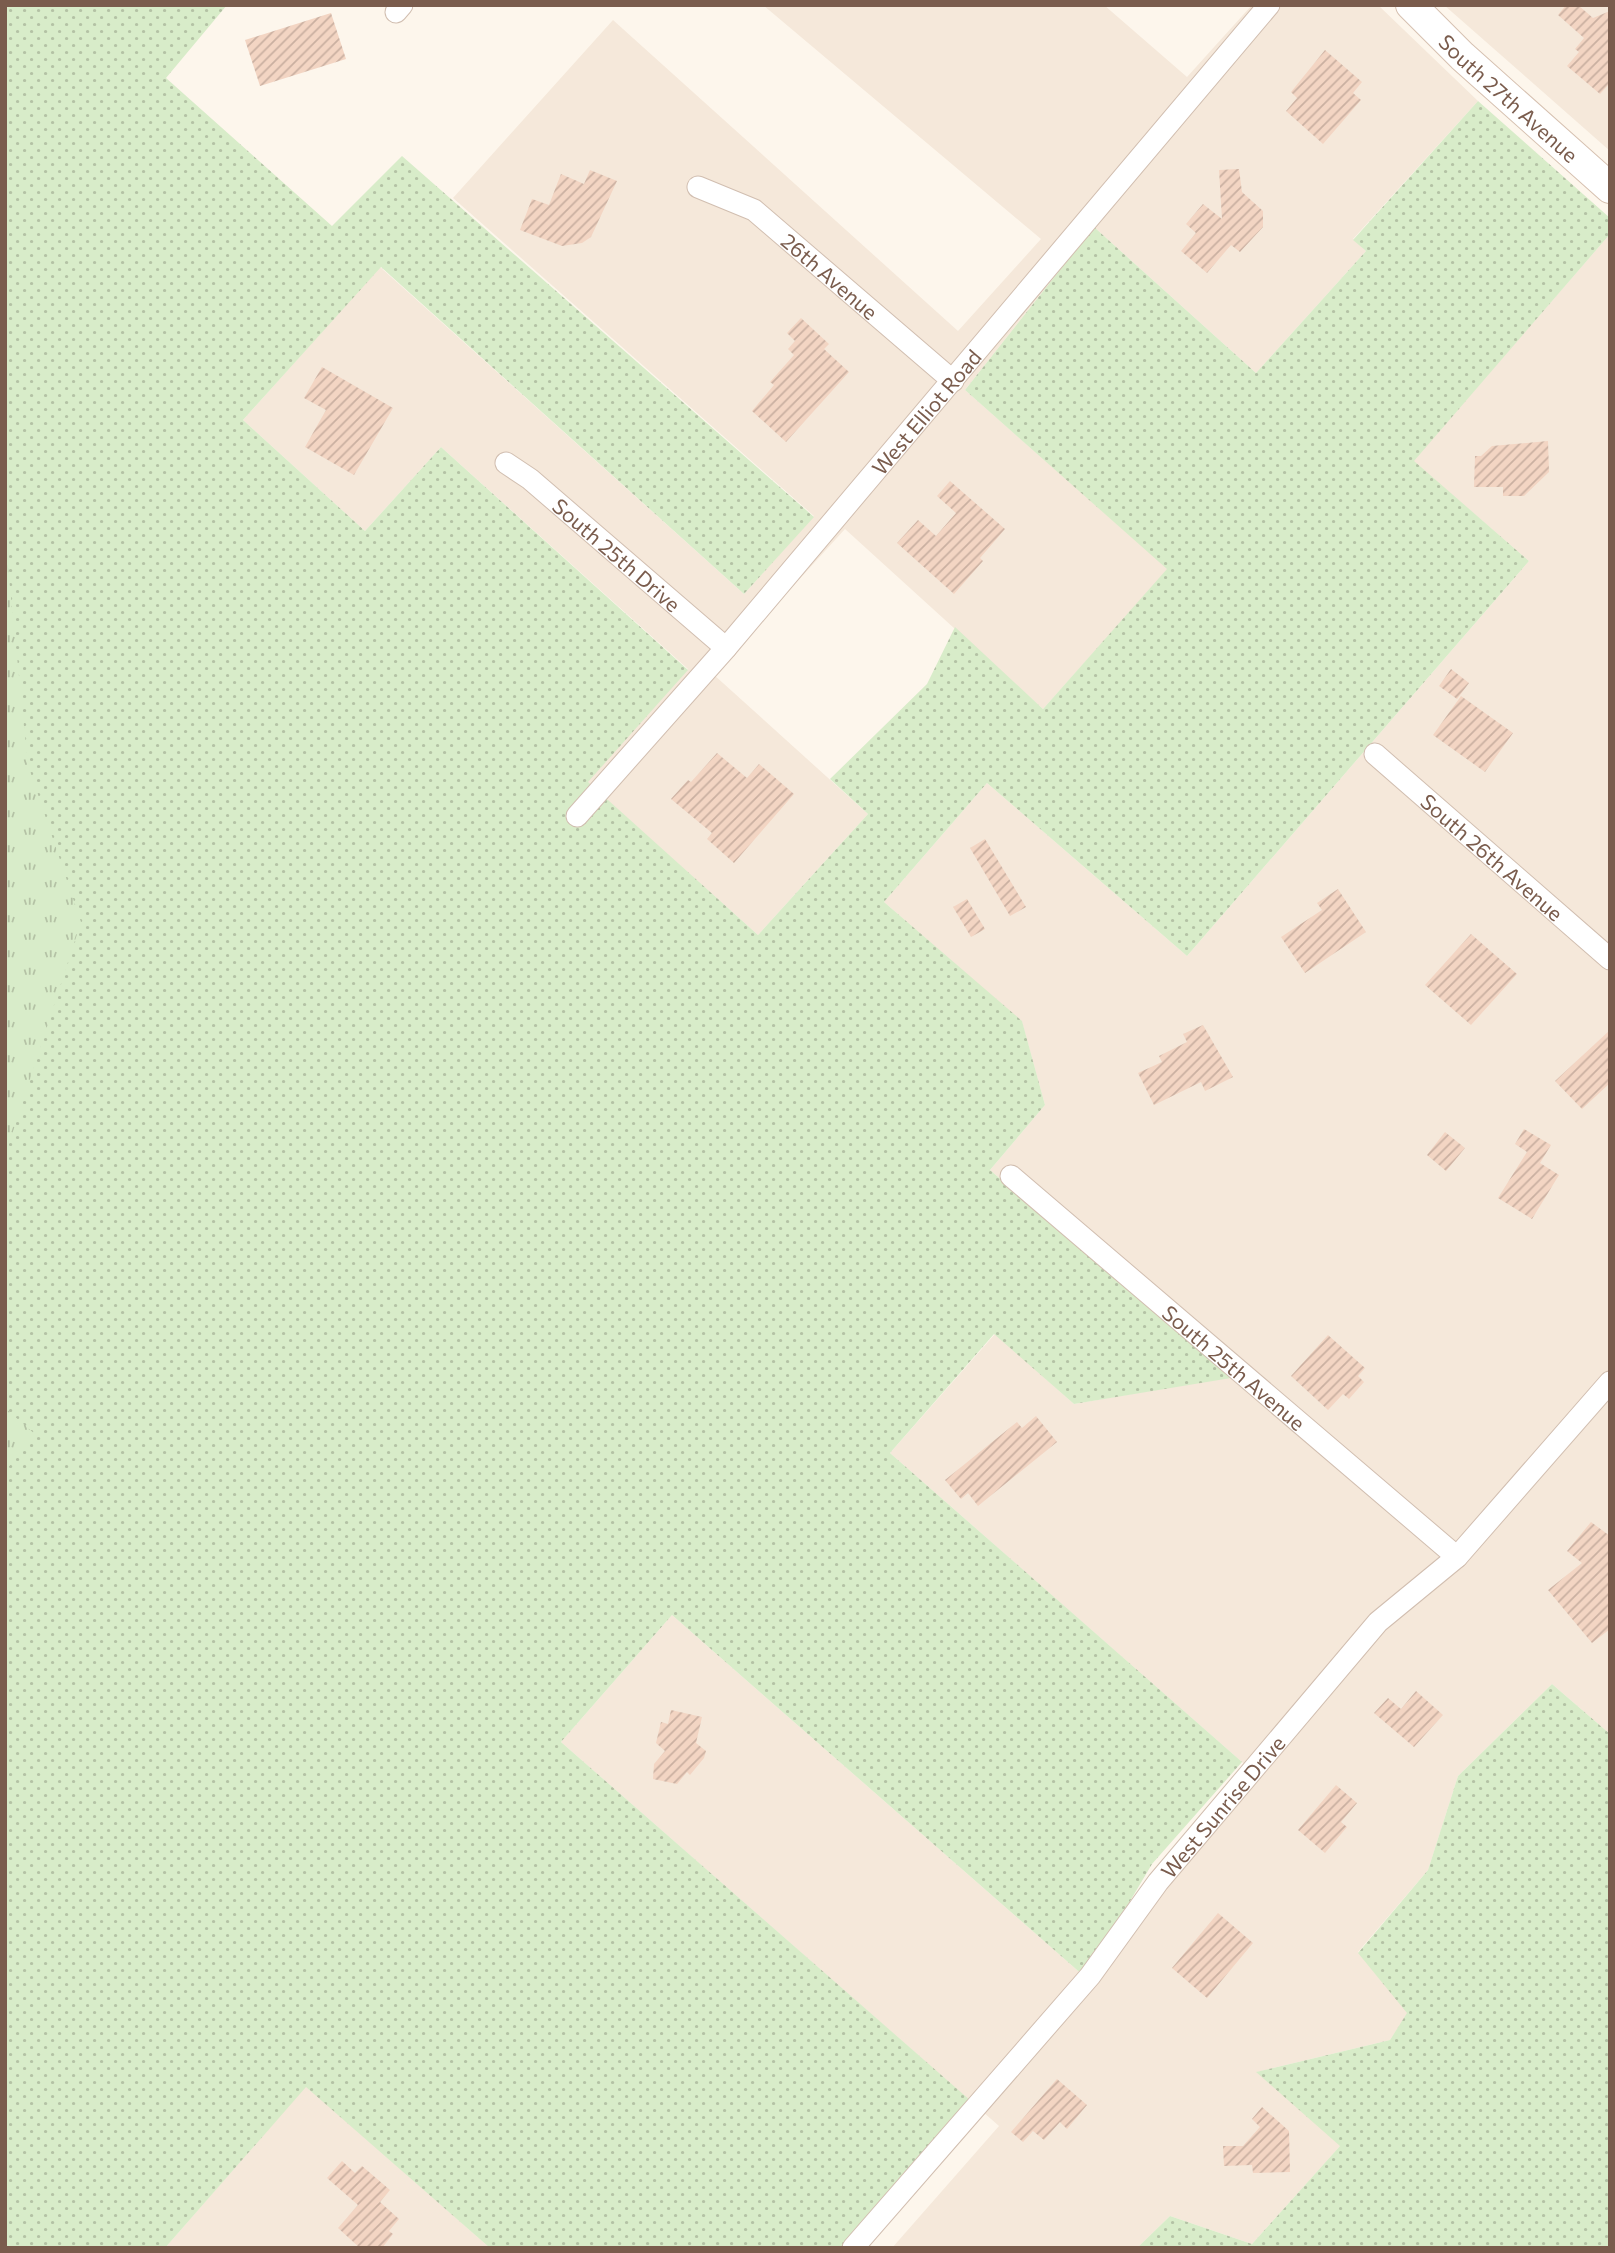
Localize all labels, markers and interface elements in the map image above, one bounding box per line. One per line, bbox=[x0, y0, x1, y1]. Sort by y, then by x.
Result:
street label: South 27th Avenue bbox=[1434, 28, 1584, 167]
street label: 26th Avenue bbox=[777, 227, 884, 324]
street label: West Elliot Road bbox=[866, 344, 985, 479]
street label: South 25th Drive bbox=[548, 492, 686, 616]
street label: South 26th Avenue bbox=[1416, 788, 1569, 925]
street label: South 25th Avenue bbox=[1158, 1299, 1311, 1435]
street label: West Sunrise Drive bbox=[1155, 1730, 1289, 1882]

